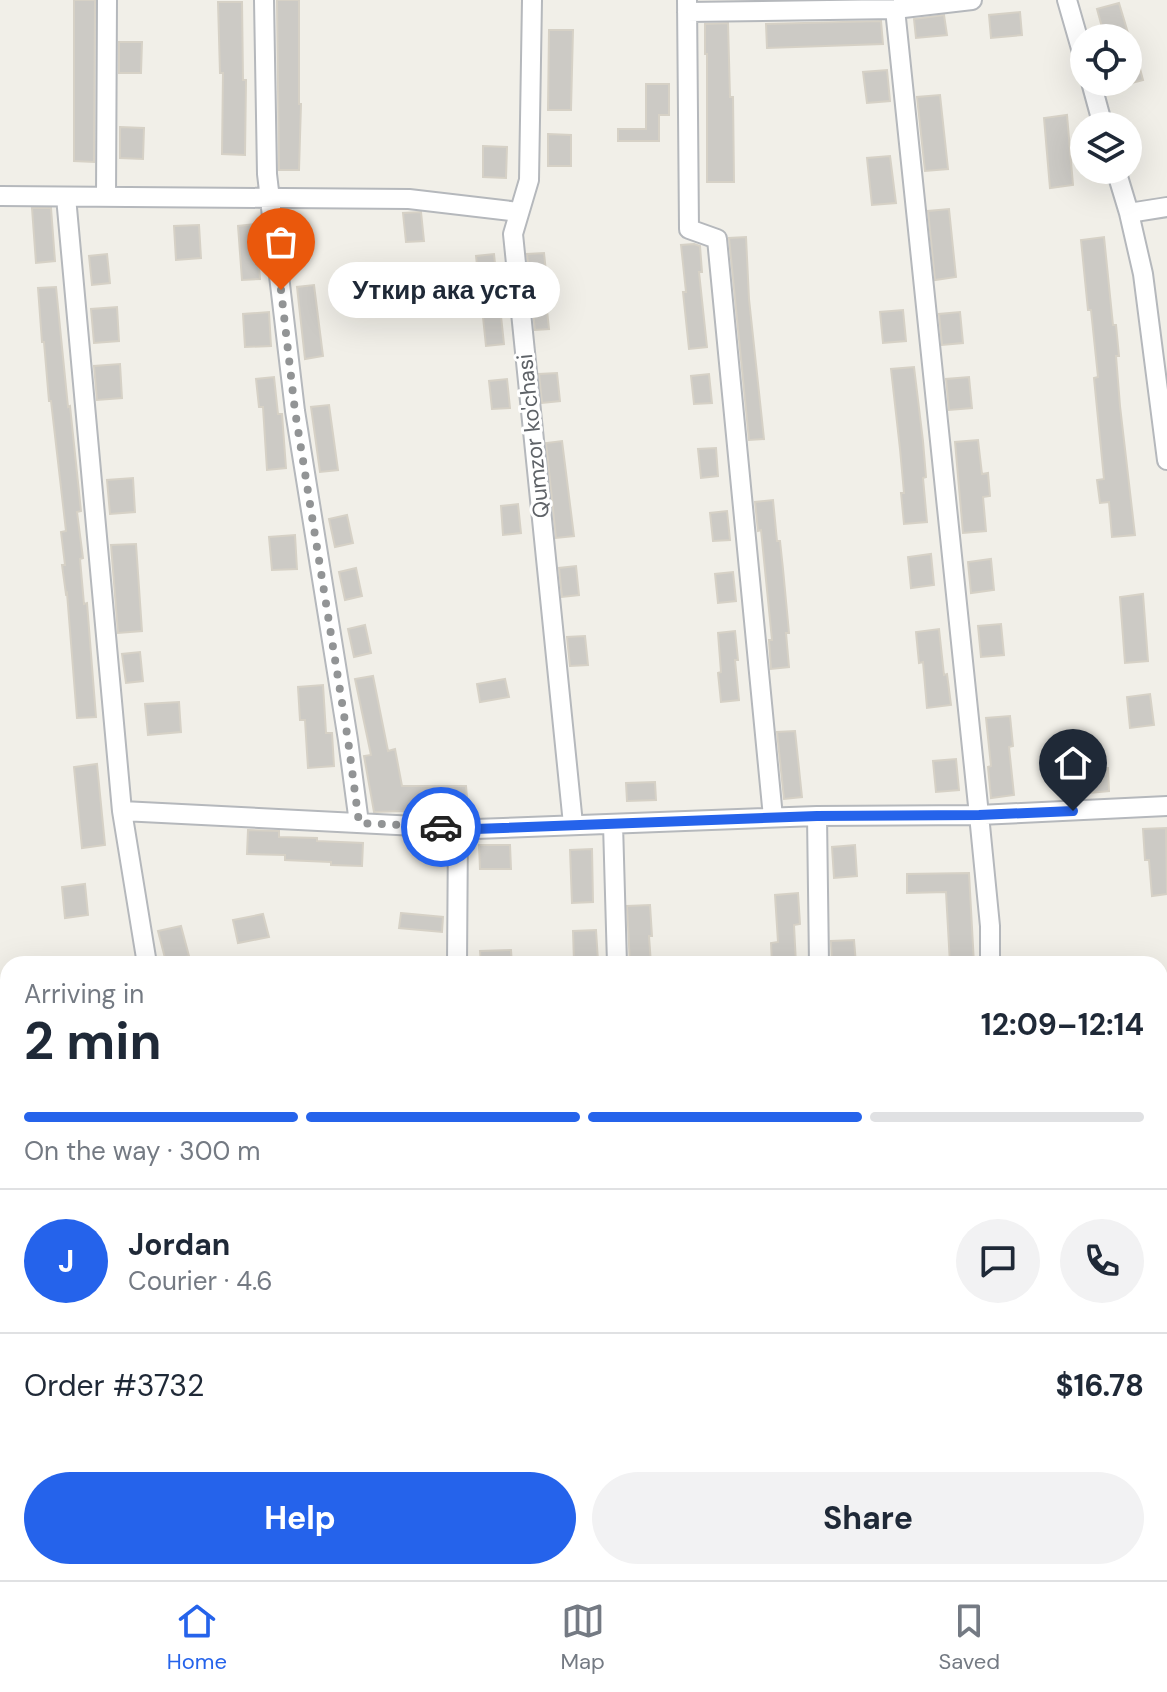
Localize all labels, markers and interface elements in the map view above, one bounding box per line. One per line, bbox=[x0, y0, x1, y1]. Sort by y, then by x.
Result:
map controls bbox=[1070, 24, 1142, 184]
button: locate bbox=[1070, 24, 1142, 96]
button: layers bbox=[1070, 112, 1142, 184]
pin bbox=[247, 208, 315, 290]
icon: bag bbox=[259, 220, 303, 264]
callout: Уткир ака уста bbox=[329, 262, 561, 318]
text: Уткир ака уста bbox=[352, 273, 536, 307]
street label: Qumzor ko'chasi bbox=[510, 353, 556, 519]
pin bbox=[1039, 729, 1107, 811]
icon: home bbox=[1051, 741, 1095, 785]
courier bbox=[401, 787, 481, 867]
icon: car bbox=[419, 805, 463, 849]
text: Arriving in bbox=[24, 977, 144, 1011]
text: 12:09–12:14 bbox=[981, 1005, 1144, 1044]
text: 2 min bbox=[24, 1007, 162, 1075]
text: On the way · 300 m bbox=[24, 1134, 260, 1168]
button: chat bbox=[956, 1219, 1040, 1303]
button: phone bbox=[1060, 1219, 1144, 1303]
text: Jordan bbox=[128, 1225, 230, 1264]
text: J bbox=[58, 1242, 74, 1281]
text: Courier · 4.6 bbox=[128, 1264, 273, 1298]
text: Order #3732 bbox=[24, 1366, 204, 1405]
text: $16.78 bbox=[1055, 1366, 1144, 1405]
button: Help bbox=[24, 1472, 576, 1564]
button: Share bbox=[592, 1472, 1144, 1564]
tab: Home bbox=[167, 1599, 227, 1676]
tab: Map bbox=[561, 1599, 605, 1676]
tab: Saved bbox=[938, 1599, 1000, 1676]

